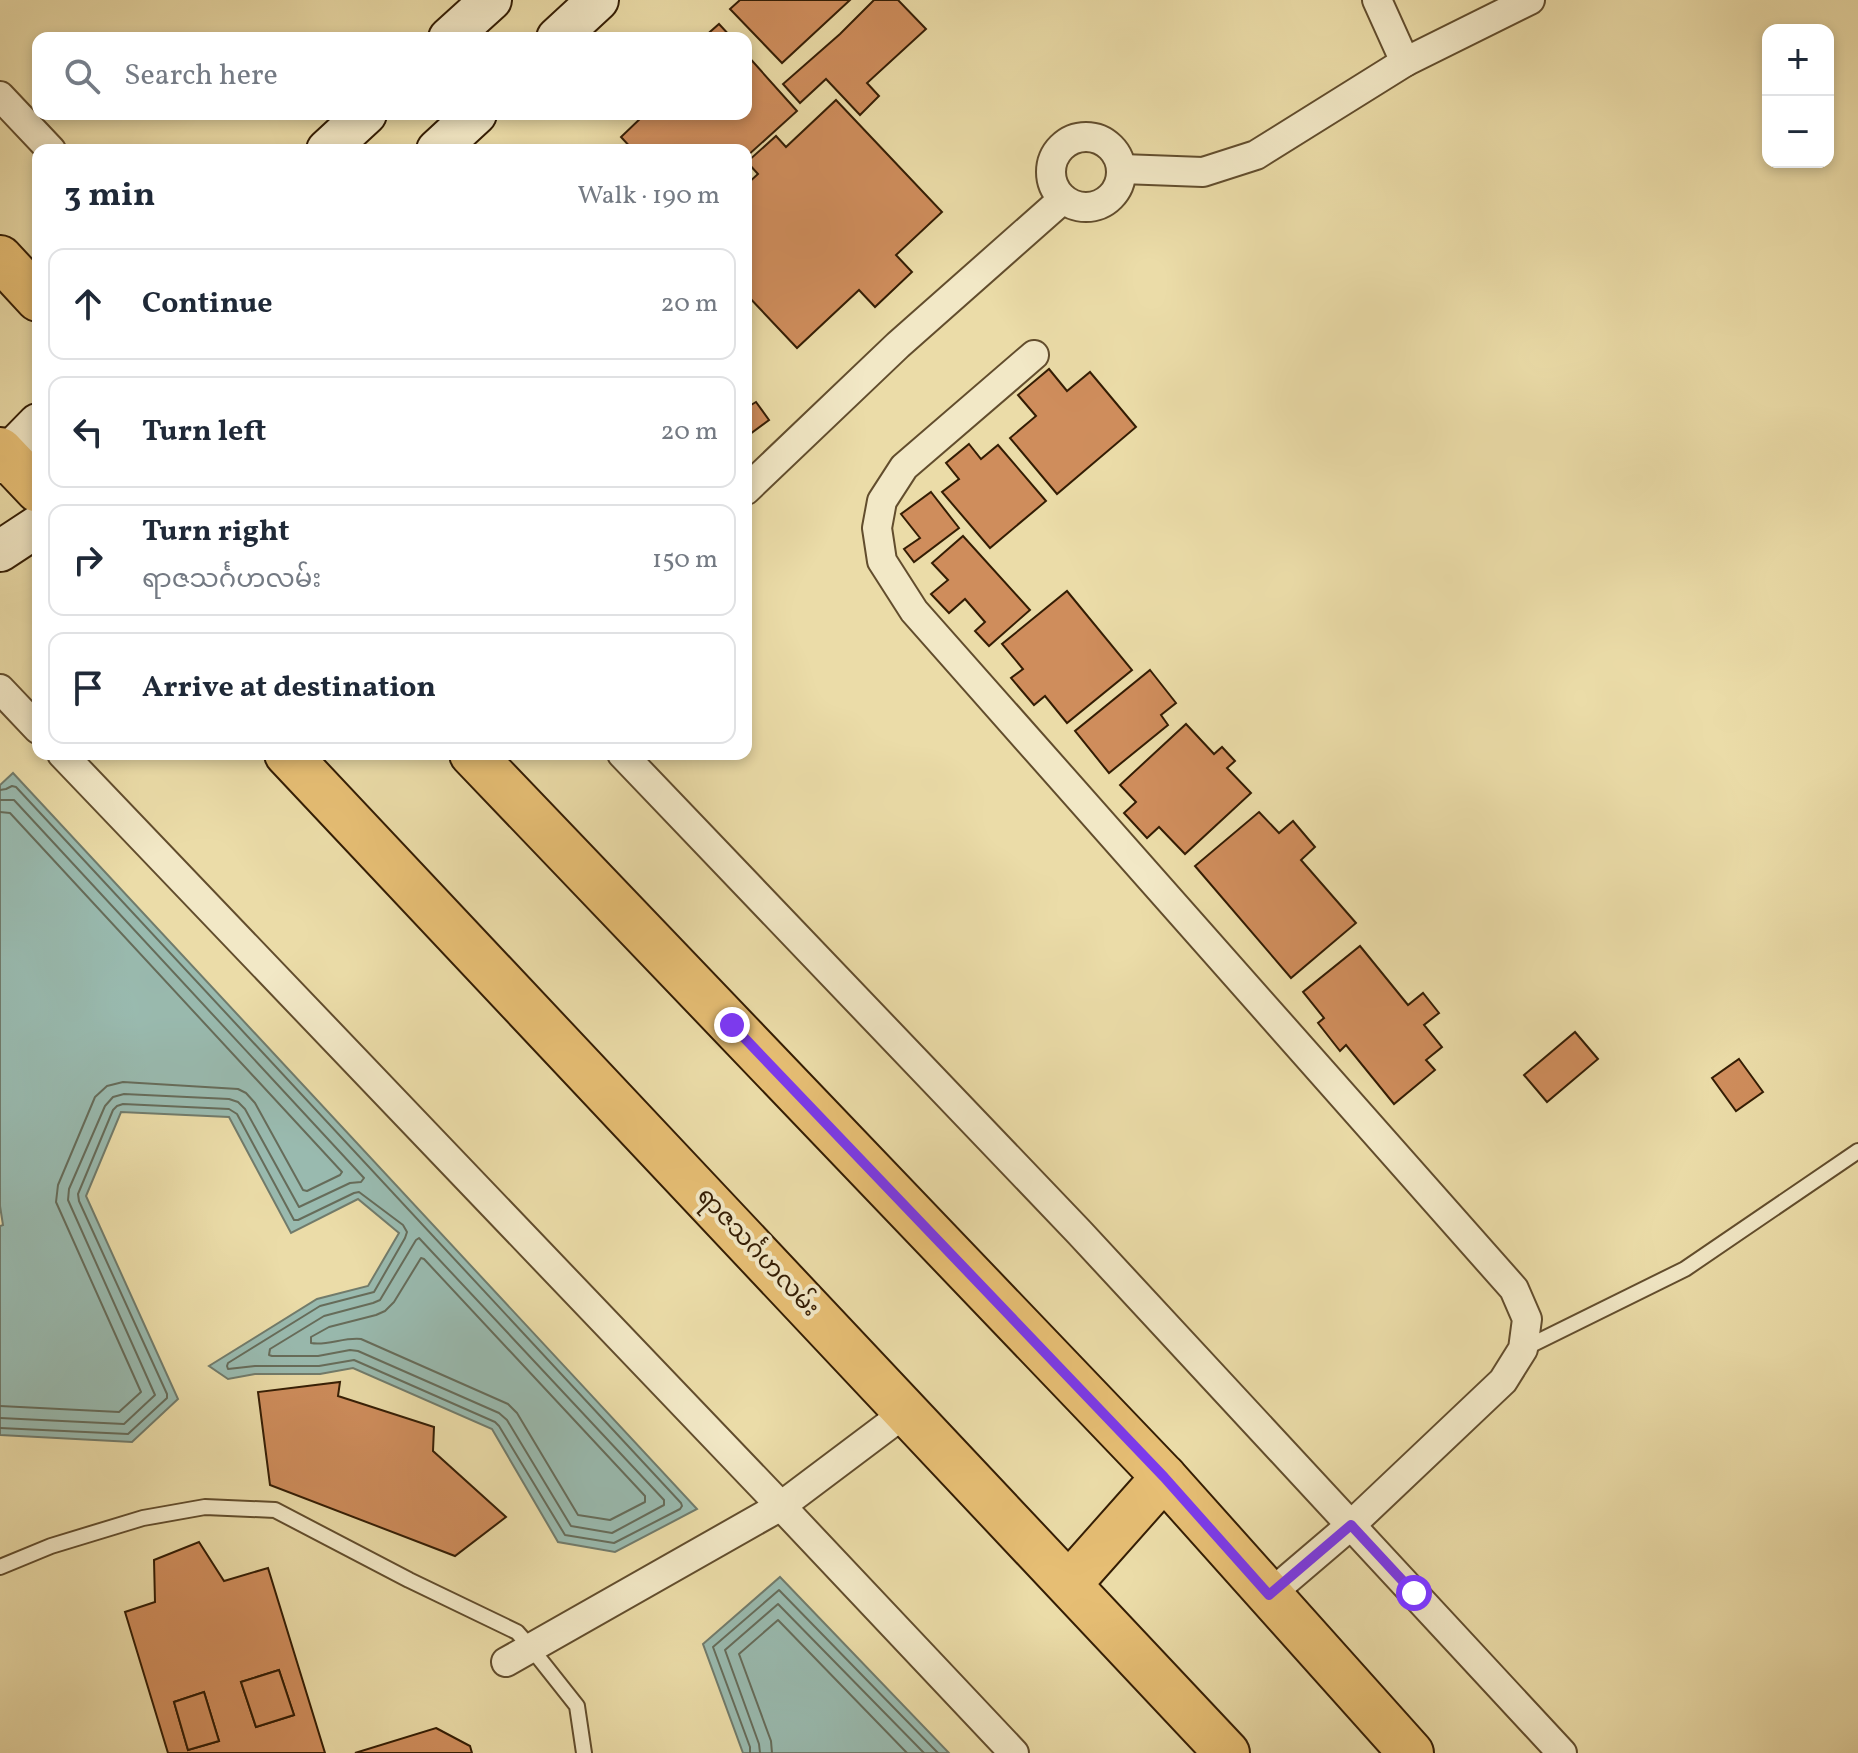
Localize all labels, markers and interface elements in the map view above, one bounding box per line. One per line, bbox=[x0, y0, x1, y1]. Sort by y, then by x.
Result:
map controls bbox=[1762, 24, 1834, 168]
button: + bbox=[1762, 24, 1834, 96]
search box bbox=[32, 32, 752, 120]
icon: search bbox=[60, 54, 104, 98]
text: Search here bbox=[124, 55, 278, 97]
button: − bbox=[1762, 96, 1834, 168]
text: 3 min bbox=[64, 173, 155, 220]
text: Walk · 190 m bbox=[577, 178, 720, 214]
icon: ahead bbox=[66, 282, 110, 326]
text: Continue bbox=[142, 283, 273, 325]
text: 20 m bbox=[660, 286, 718, 322]
icon: left bbox=[66, 410, 110, 454]
text: Turn left bbox=[142, 411, 266, 453]
text: 20 m bbox=[660, 414, 718, 450]
text: Turn right bbox=[142, 511, 290, 553]
icon: right bbox=[66, 538, 110, 582]
text: 150 m bbox=[652, 542, 718, 578]
text: ရာဇသင်္ဂဟလမ်း bbox=[142, 562, 321, 598]
icon: arrive bbox=[66, 666, 110, 710]
text: Arrive at destination bbox=[142, 667, 436, 709]
route end bbox=[714, 1007, 750, 1043]
street label: ရာဇသင်္ဂဟလမ်း bbox=[688, 1180, 827, 1325]
route start bbox=[1396, 1575, 1432, 1611]

